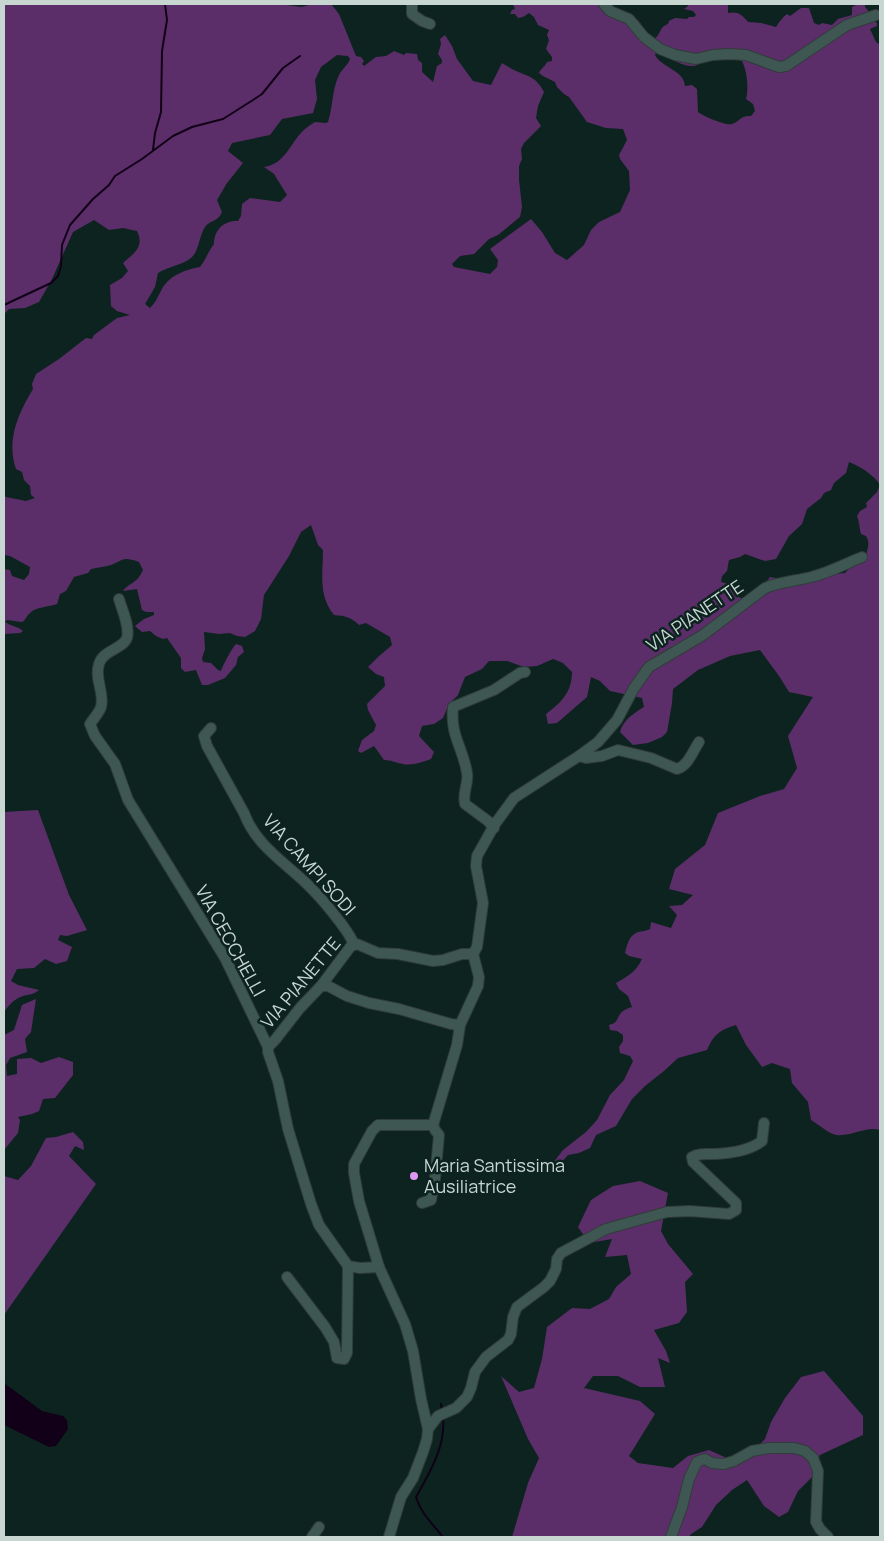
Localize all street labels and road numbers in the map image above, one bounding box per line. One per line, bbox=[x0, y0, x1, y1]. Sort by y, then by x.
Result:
street label: VIA PIANETTE bbox=[641, 574, 748, 656]
street label: VIA CAMPI SODI bbox=[258, 809, 362, 920]
street label: VIA CECCHELLI bbox=[190, 881, 271, 1000]
street label: VIA PIANETTE bbox=[255, 932, 345, 1033]

